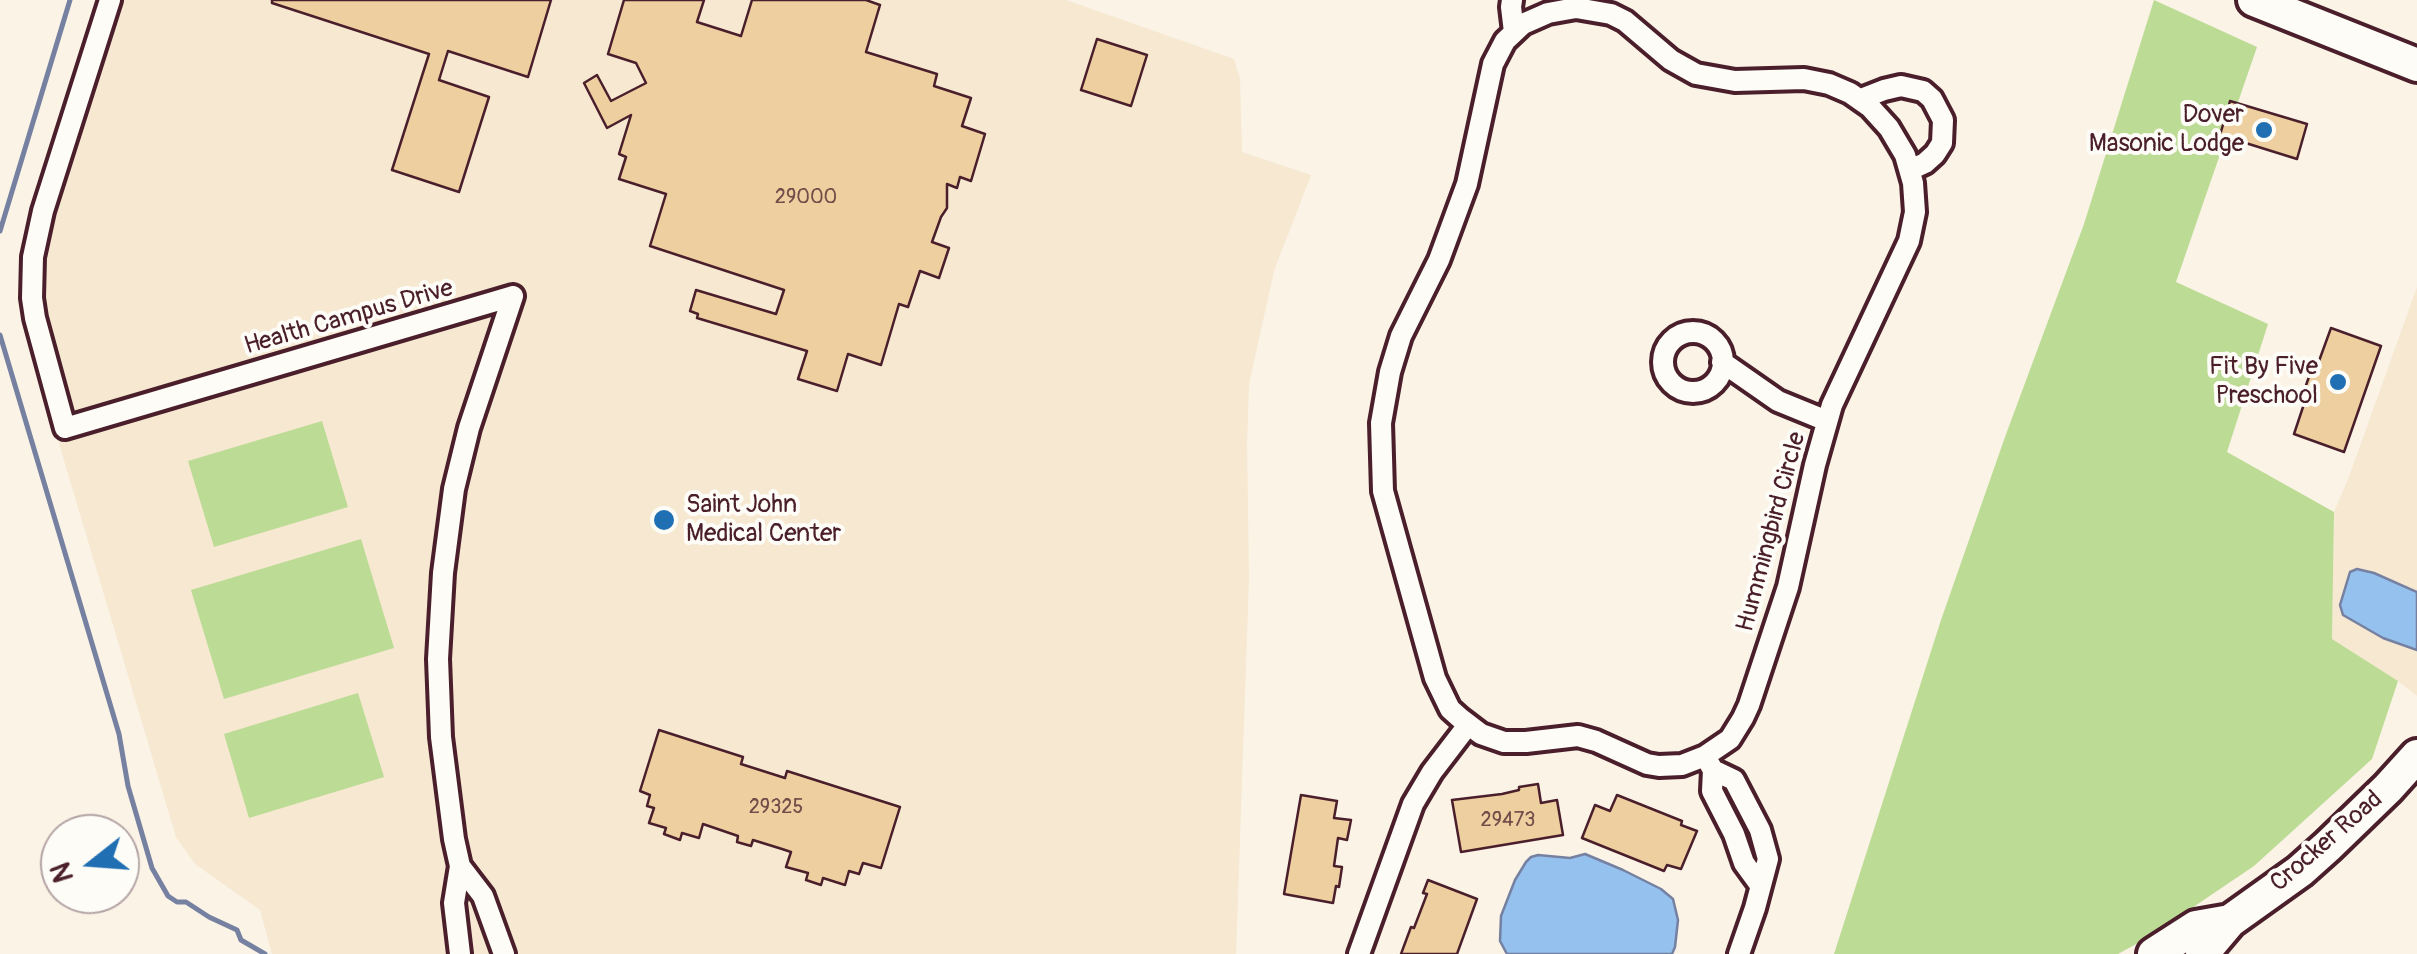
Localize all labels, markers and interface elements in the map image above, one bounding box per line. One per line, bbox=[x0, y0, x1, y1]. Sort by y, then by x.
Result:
place label: Dover Masonic Lodge bbox=[2089, 101, 2244, 160]
marker: Dover Masonic Lodge bbox=[2253, 119, 2275, 141]
house number: 29000 bbox=[775, 186, 837, 210]
street label: Health Campus Drive bbox=[241, 274, 457, 362]
place label: Fit By Five Preschool bbox=[2209, 353, 2318, 412]
marker: Fit By Five Preschool bbox=[2327, 371, 2349, 393]
street label: Hummingbird Circle bbox=[1731, 429, 1813, 635]
place label: Saint John Medical Center bbox=[686, 491, 841, 550]
marker: Saint John Medical Center bbox=[651, 507, 677, 533]
street label: Crocker Road bbox=[2265, 785, 2389, 899]
house number: 29325 bbox=[749, 796, 803, 820]
house number: 29473 bbox=[1481, 809, 1535, 833]
north arrow bbox=[40, 814, 140, 914]
text: N bbox=[43, 858, 82, 887]

